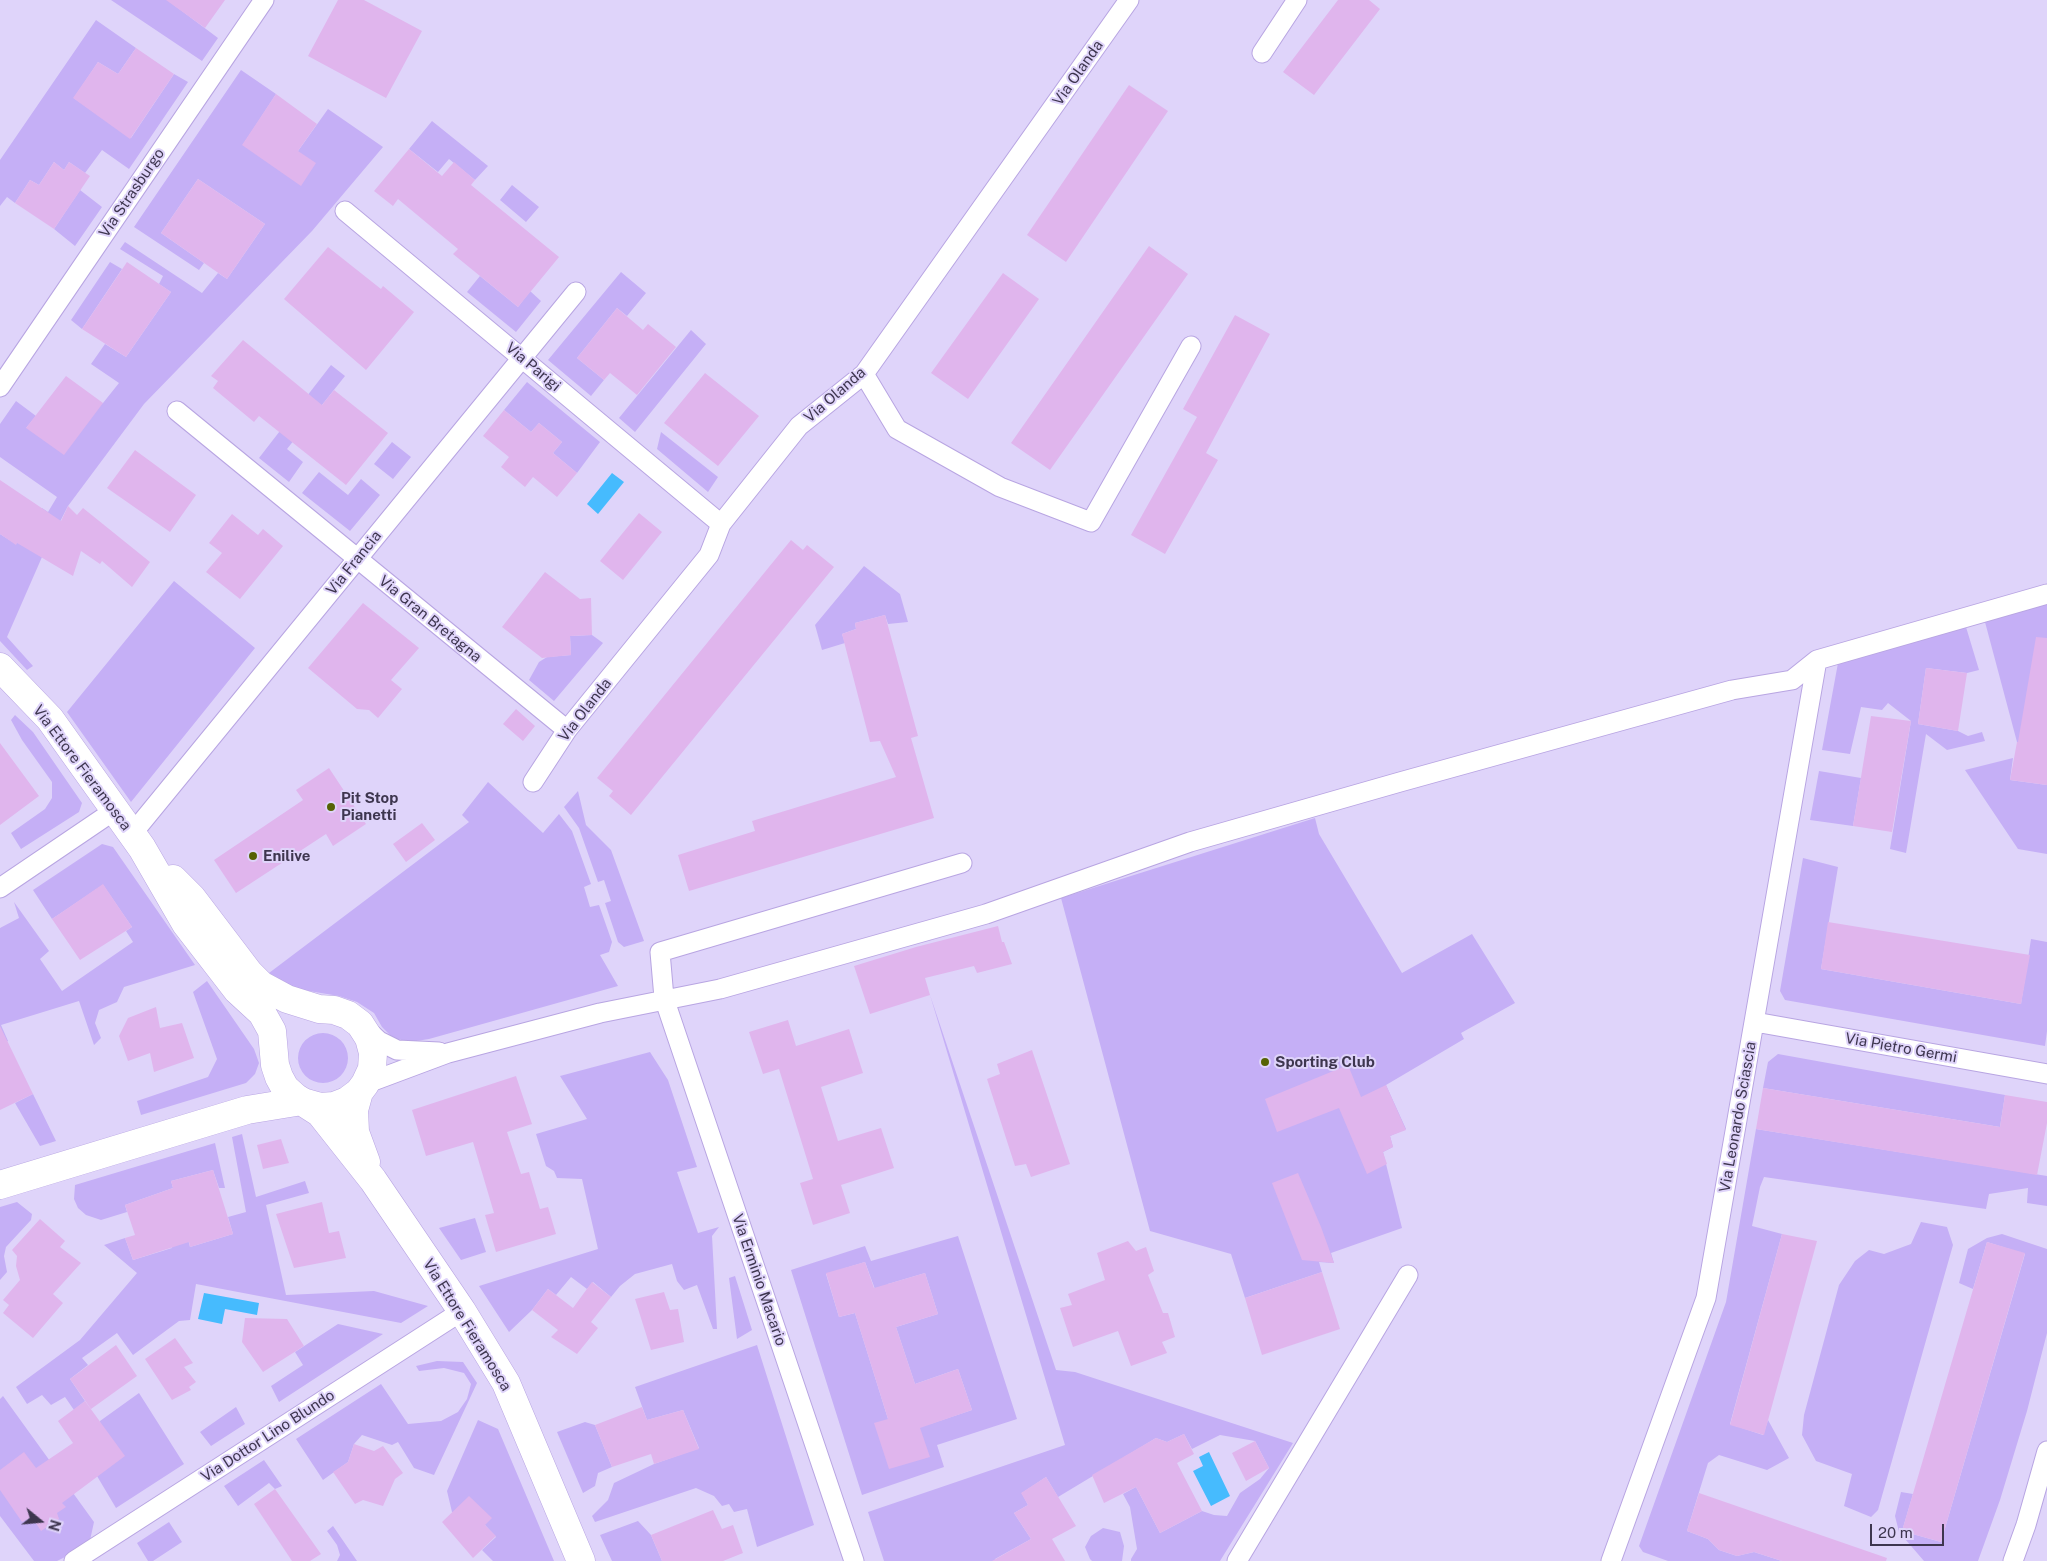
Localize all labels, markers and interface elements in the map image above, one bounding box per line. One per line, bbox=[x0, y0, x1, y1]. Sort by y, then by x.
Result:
street label: Via Olanda bbox=[1049, 37, 1107, 109]
street label: Via Strasburgo bbox=[96, 145, 168, 241]
street label: Via Parigi bbox=[502, 339, 564, 395]
street label: Via Olanda bbox=[801, 364, 869, 426]
street label: Via Francia bbox=[323, 527, 385, 599]
street label: Via Gran Bretagna bbox=[375, 572, 485, 666]
street label: Via Olanda bbox=[555, 675, 615, 745]
street label: Via Ettore Fieramosca bbox=[29, 702, 135, 834]
place label: Pit Stop Pianetti bbox=[341, 789, 398, 824]
marker: Pit Stop Pianetti bbox=[325, 801, 337, 813]
place label: Enilive bbox=[263, 847, 310, 865]
marker: Enilive bbox=[247, 850, 259, 862]
street label: Via Pietro Germi bbox=[1844, 1029, 1958, 1067]
street label: Via Leonardo Sciascia bbox=[1716, 1040, 1760, 1194]
place label: Sporting Club bbox=[1275, 1053, 1375, 1071]
marker: Sporting Club bbox=[1259, 1056, 1271, 1068]
street label: Via Erminio Macario bbox=[728, 1212, 790, 1348]
street label: Via Ettore Fieramosca bbox=[419, 1256, 515, 1394]
street label: Via Dottor Lino Blundo bbox=[198, 1386, 338, 1486]
north arrow bbox=[15, 1496, 65, 1546]
scale bar bbox=[1872, 1514, 1946, 1546]
text: N bbox=[45, 1518, 64, 1533]
text: 20 m bbox=[1878, 1524, 1913, 1541]

